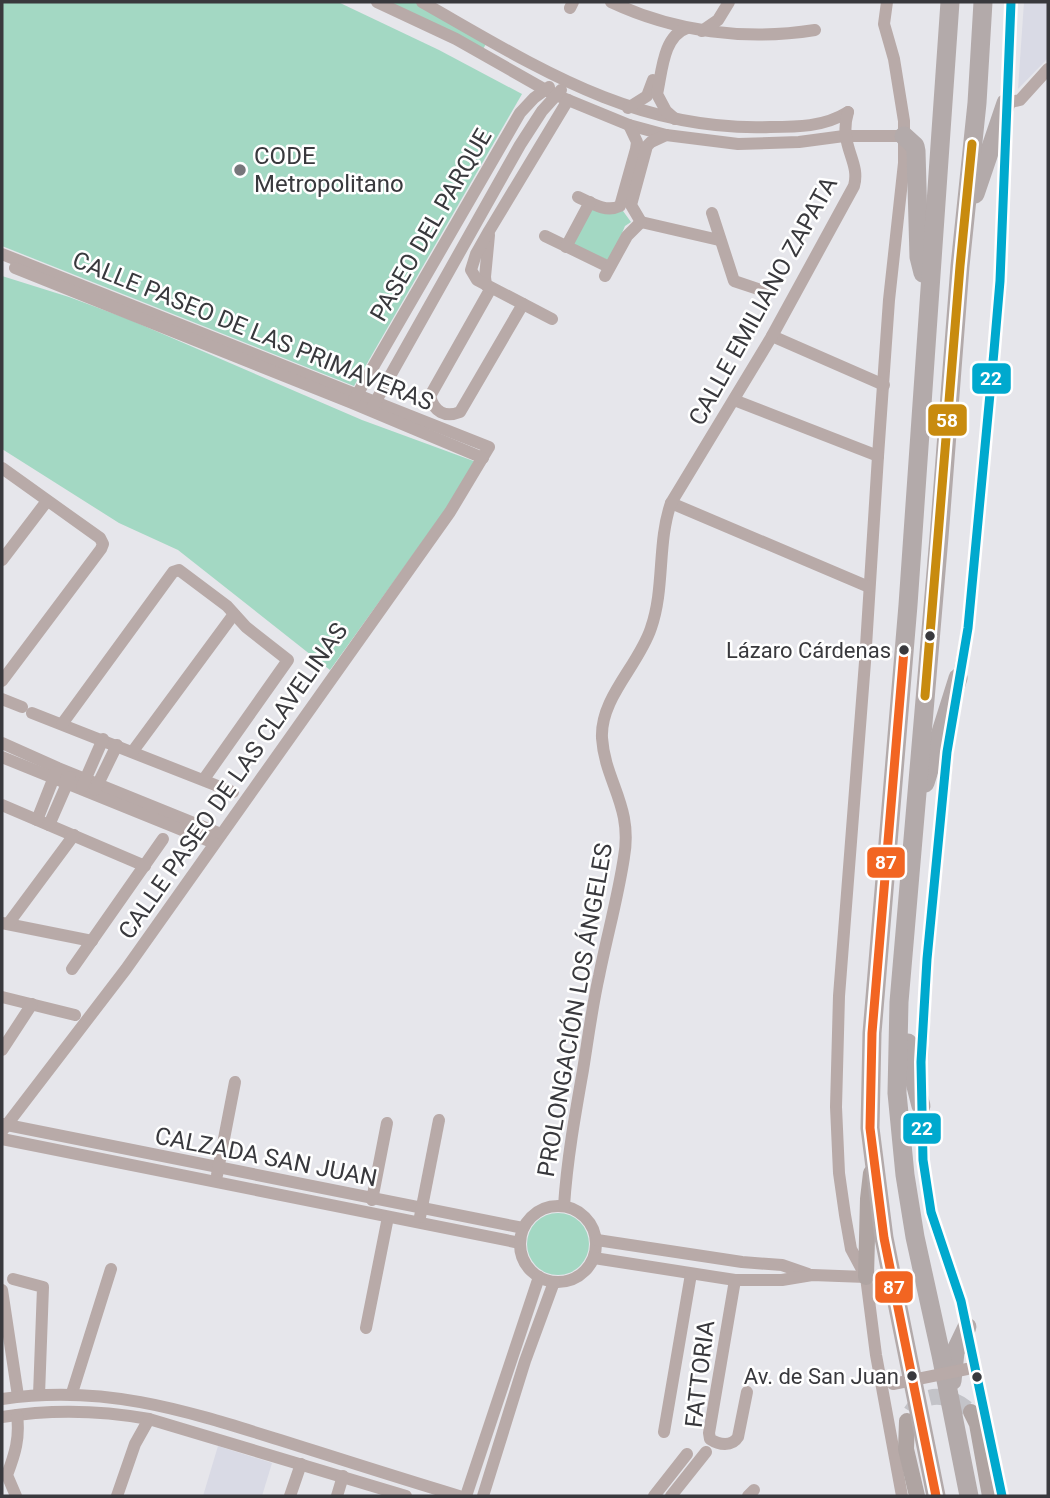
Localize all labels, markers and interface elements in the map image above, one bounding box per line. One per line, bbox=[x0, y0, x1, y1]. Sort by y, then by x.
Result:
street label: PASEO DEL PARQUE bbox=[365, 124, 497, 326]
place label: CODE Metropolitano bbox=[254, 142, 404, 198]
marker: CODE Metropolitano bbox=[232, 162, 248, 178]
street label: CALLE EMILIANO ZAPATA bbox=[683, 172, 843, 430]
street label: CALLE PASEO DE LAS PRIMAVERAS bbox=[69, 246, 437, 416]
line badge: 22 bbox=[971, 362, 1012, 395]
text: 22 bbox=[980, 367, 1002, 390]
line badge: 58 bbox=[927, 403, 968, 437]
text: 58 bbox=[936, 409, 958, 432]
street label: CALLE PASEO DE LAS CLAVELINAS bbox=[113, 617, 353, 945]
unlabelled marker bbox=[923, 629, 937, 643]
place label: Lázaro Cárdenas bbox=[726, 638, 891, 663]
marker: Lázaro Cárdenas bbox=[897, 643, 911, 657]
street label: PROLONGACIÓN LOS ÁNGELES bbox=[532, 841, 618, 1179]
line badge: 87 bbox=[866, 846, 906, 879]
text: 87 bbox=[875, 851, 897, 874]
line badge: 22 bbox=[902, 1112, 942, 1145]
text: 22 bbox=[911, 1117, 933, 1140]
street label: CALZADA SAN JUAN bbox=[152, 1122, 380, 1192]
line badge: 87 bbox=[874, 1270, 914, 1304]
text: 87 bbox=[883, 1276, 905, 1299]
street label: FATTORIA bbox=[680, 1319, 720, 1429]
place label: Av. de San Juan bbox=[744, 1364, 899, 1389]
marker: Av. de San Juan bbox=[905, 1369, 919, 1383]
unlabelled marker bbox=[970, 1370, 984, 1384]

